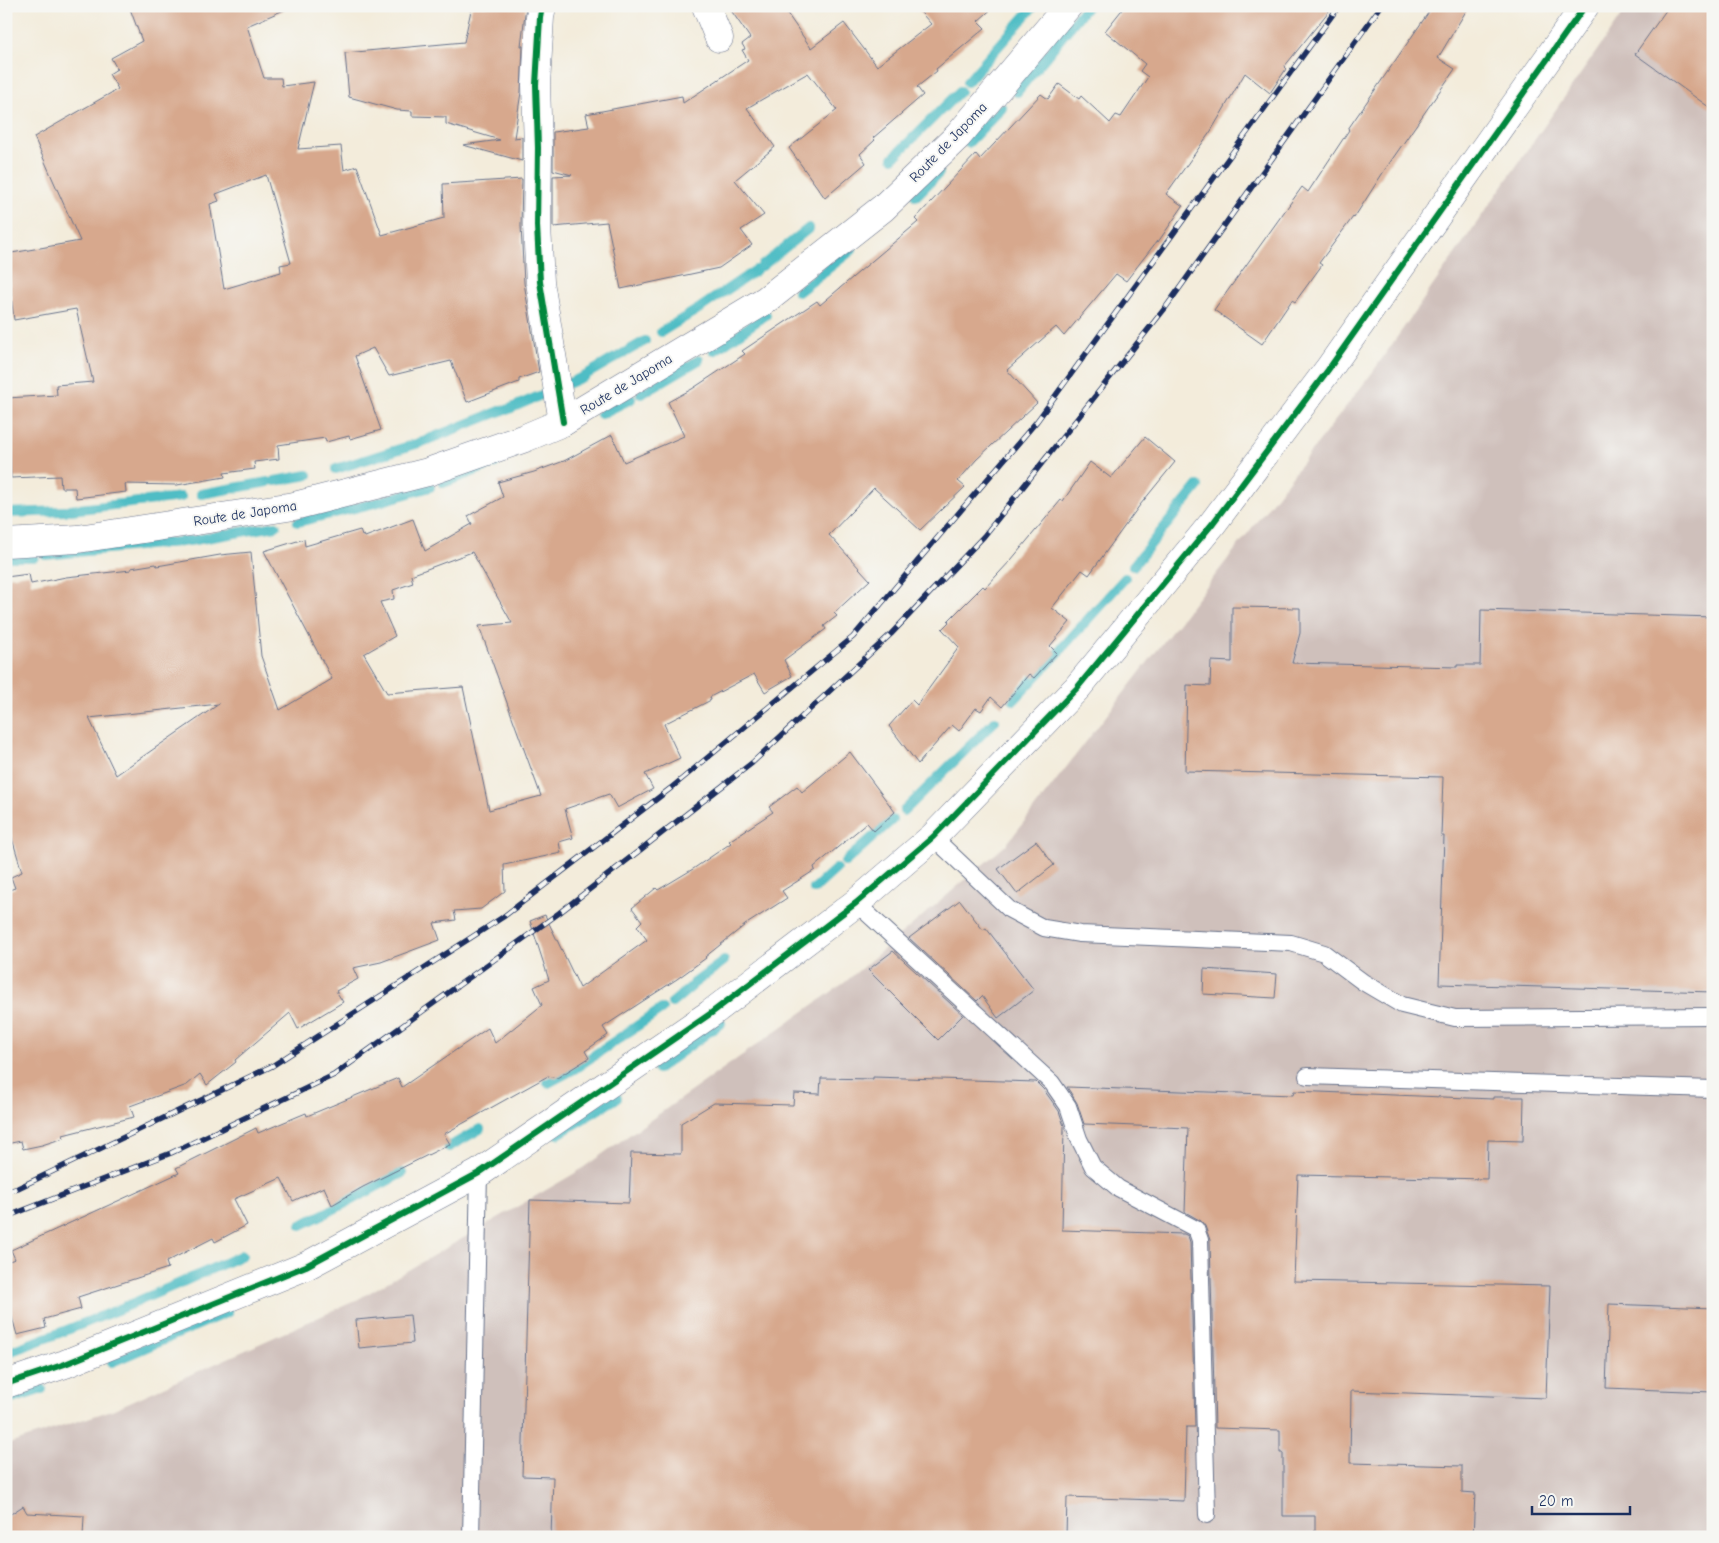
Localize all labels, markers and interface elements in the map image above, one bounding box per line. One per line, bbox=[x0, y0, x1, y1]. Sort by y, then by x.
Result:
street label: Route de Japoma bbox=[906, 99, 991, 186]
street label: Route de Japoma bbox=[577, 350, 675, 419]
street label: Route de Japoma bbox=[192, 497, 298, 530]
scale bar bbox=[1532, 1483, 1629, 1515]
text: 20 m bbox=[1539, 1492, 1573, 1510]

